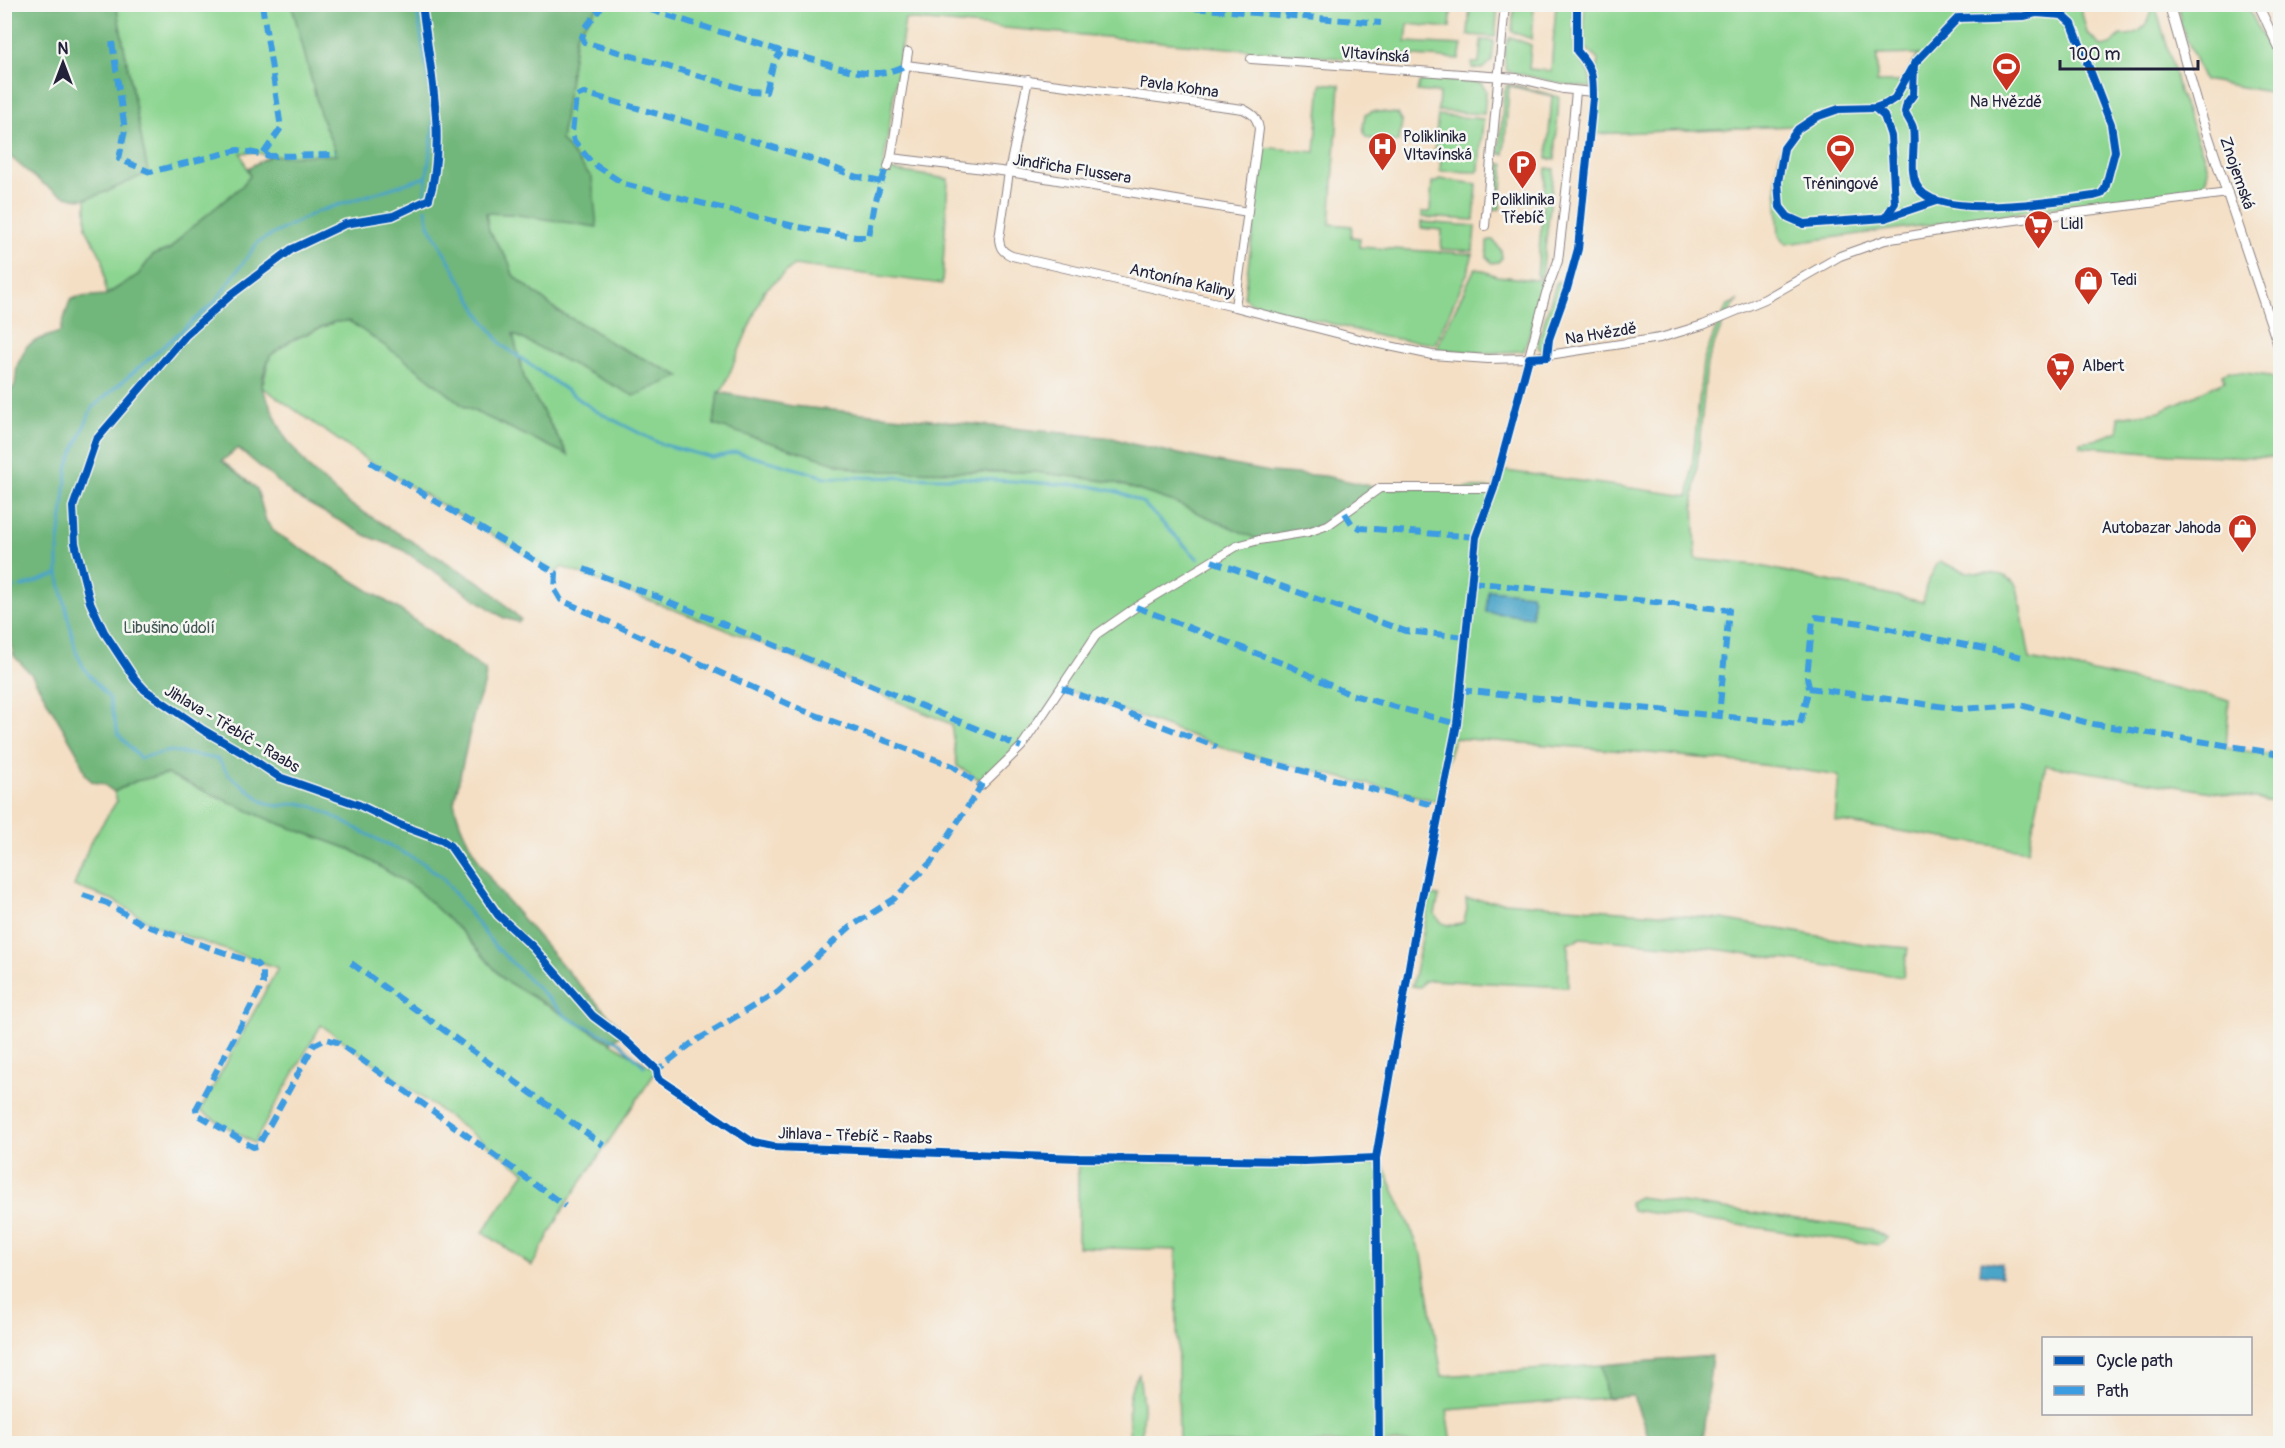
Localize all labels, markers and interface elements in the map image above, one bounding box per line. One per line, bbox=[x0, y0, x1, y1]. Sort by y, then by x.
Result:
north arrow bbox=[33, 33, 93, 93]
scale bar bbox=[2060, 33, 2198, 71]
text: N bbox=[58, 39, 69, 59]
street label: Vltavínská bbox=[1340, 43, 1410, 67]
text: 100 m bbox=[2069, 43, 2121, 66]
sports icon: Na Hvězdě bbox=[1990, 50, 2022, 92]
street label: Pavla Kohna bbox=[1138, 72, 1220, 102]
place label: Na Hvězdě bbox=[1970, 92, 2042, 112]
place label: Poliklinika Vltavínská bbox=[1403, 127, 1472, 165]
hospital icon: Poliklinika Vltavínská bbox=[1366, 130, 1398, 172]
sports icon: Tréningové bbox=[1825, 132, 1857, 174]
street label: Znojemská bbox=[2215, 134, 2259, 212]
parking icon: Poliklinika Třebíč bbox=[1507, 148, 1539, 190]
street label: Jindřicha Flussera bbox=[1011, 150, 1133, 188]
place label: Tréningové bbox=[1803, 174, 1879, 194]
place label: Poliklinika Třebíč bbox=[1491, 190, 1555, 228]
supermarket icon: Lidl bbox=[2023, 208, 2055, 250]
place label: Lidl bbox=[2060, 214, 2084, 234]
street label: Antonína Kaliny bbox=[1128, 259, 1236, 303]
shop icon: Tedi bbox=[2073, 264, 2105, 306]
place label: Tedi bbox=[2110, 270, 2137, 290]
street label: Na Hvězdě bbox=[1564, 318, 1638, 350]
supermarket icon: Albert bbox=[2045, 350, 2077, 392]
place label: Albert bbox=[2082, 356, 2125, 376]
shop icon: Autobazar Jahoda bbox=[2226, 512, 2258, 554]
place label: Autobazar Jahoda bbox=[2101, 518, 2221, 538]
park label: Libušino údolí bbox=[123, 618, 215, 638]
street label: Jihlava - Třebíč - Raabs bbox=[161, 681, 303, 777]
street label: Jihlava - Třebíč - Raabs bbox=[778, 1123, 932, 1149]
legend bbox=[2042, 1337, 2252, 1415]
text: Cycle path bbox=[2096, 1350, 2173, 1373]
text: Path bbox=[2096, 1380, 2129, 1403]

